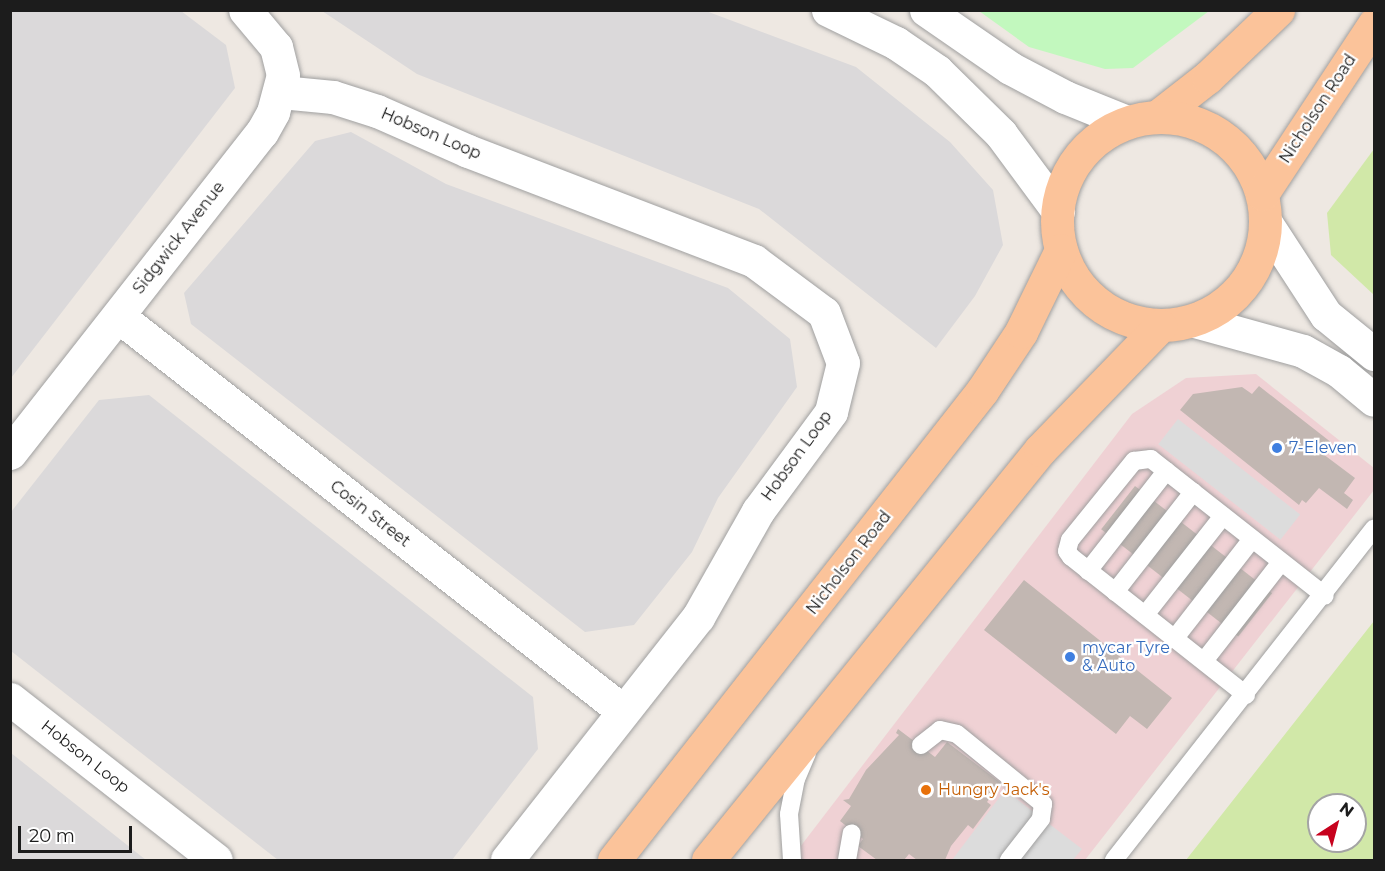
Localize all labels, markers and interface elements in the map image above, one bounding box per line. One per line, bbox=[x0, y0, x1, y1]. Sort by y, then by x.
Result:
street label: Nicholson Road bbox=[1276, 51, 1360, 167]
street label: Hobson Loop bbox=[378, 104, 484, 164]
street label: Sidgwick Avenue bbox=[129, 178, 229, 298]
street label: Hobson Loop bbox=[758, 407, 836, 505]
place label: 7-Eleven bbox=[1289, 438, 1357, 458]
marker: 7-Eleven bbox=[1270, 441, 1284, 455]
street label: Cosin Street bbox=[326, 477, 414, 551]
street label: Nicholson Road bbox=[803, 507, 895, 619]
place label: mycar Tyre & Auto bbox=[1082, 638, 1170, 676]
marker: mycar Tyre & Auto bbox=[1063, 650, 1077, 664]
street label: Hobson Loop bbox=[37, 717, 133, 797]
place label: Hungry Jack's bbox=[938, 780, 1050, 800]
marker: Hungry Jack's bbox=[919, 783, 933, 797]
north arrow bbox=[1307, 793, 1367, 853]
text: N bbox=[1336, 798, 1358, 821]
scale bar bbox=[21, 814, 135, 852]
text: 20 m bbox=[29, 825, 75, 847]

